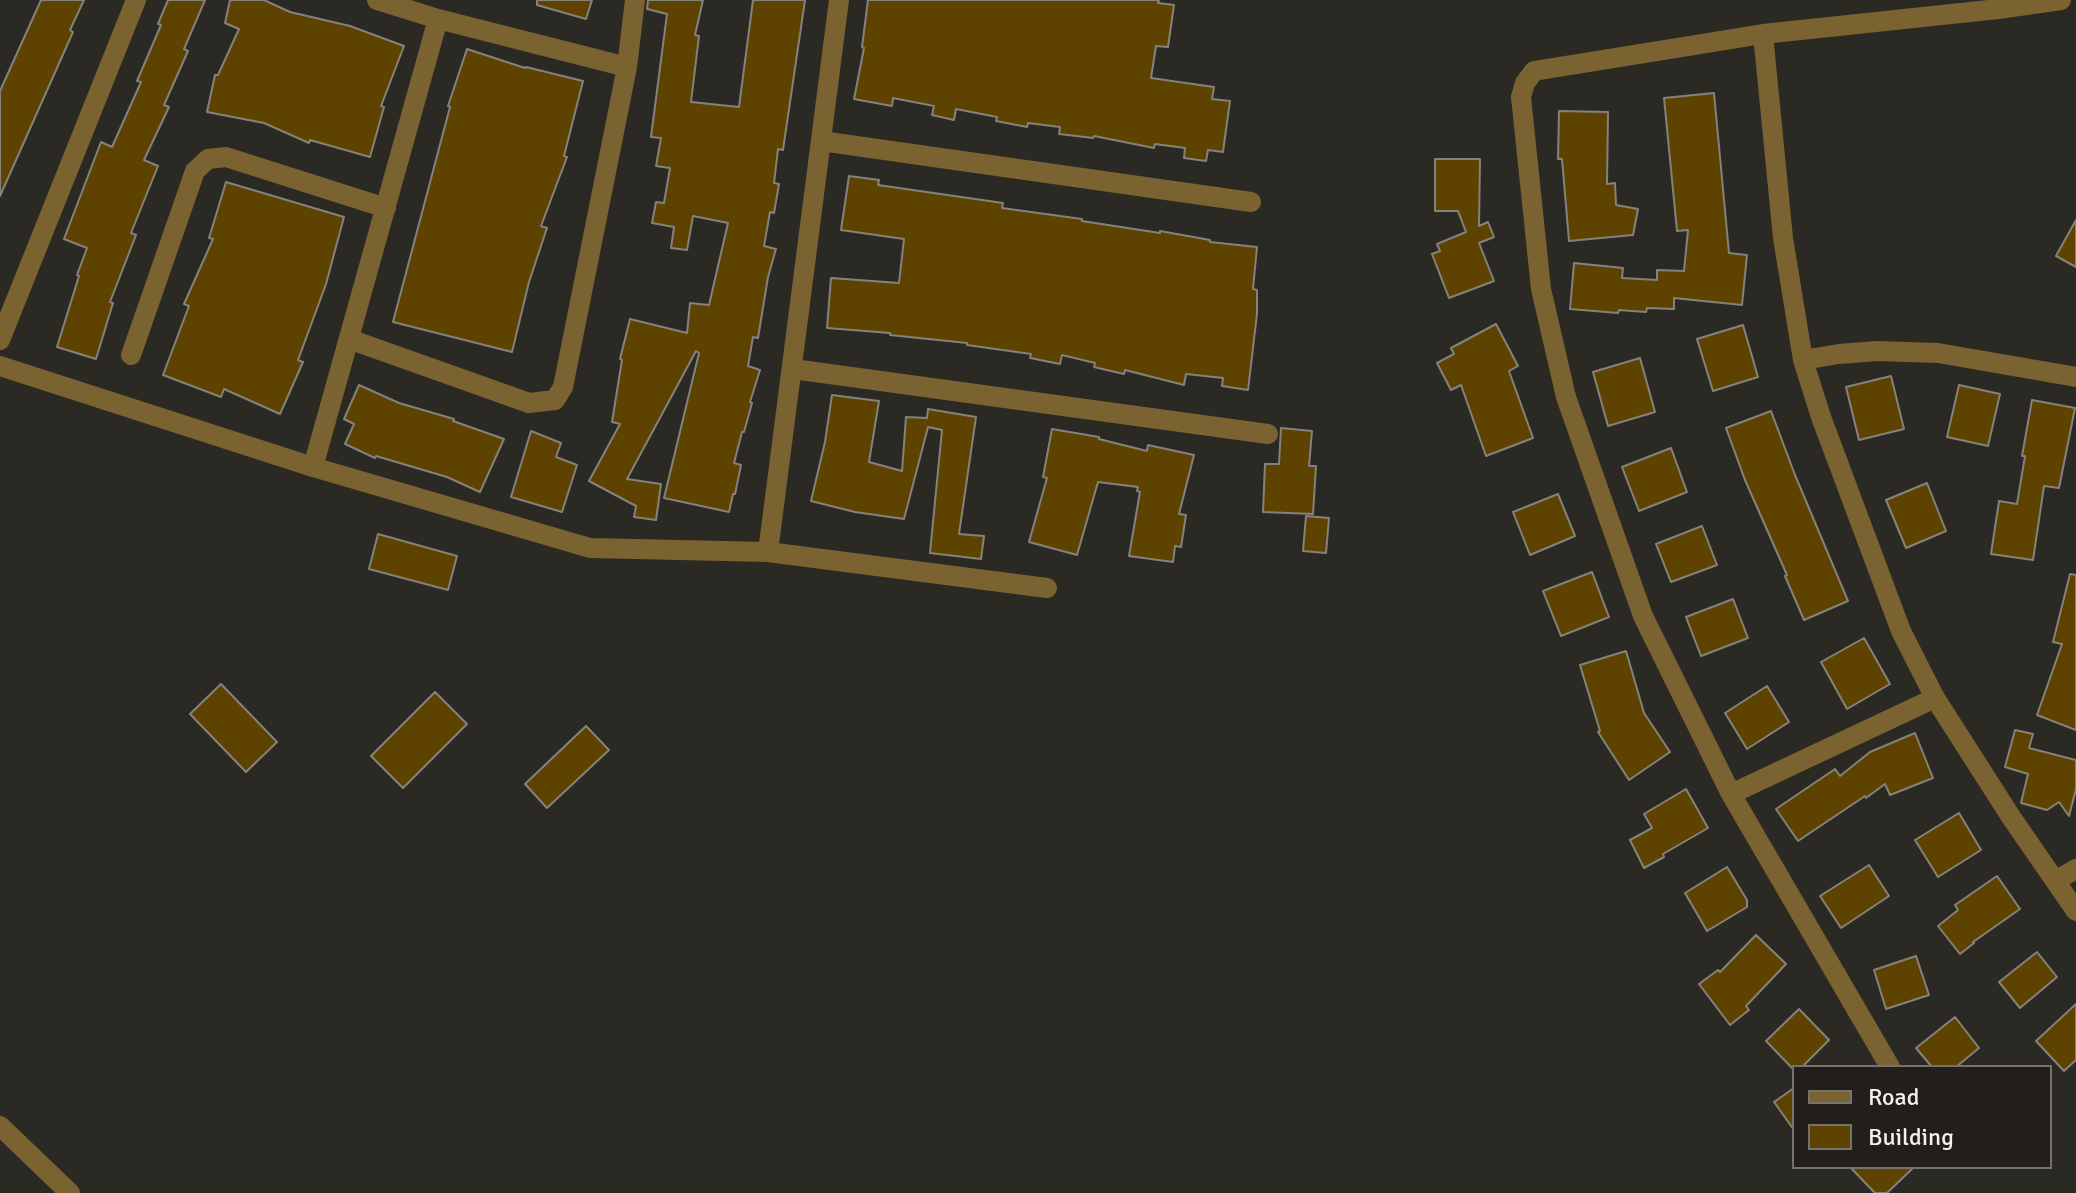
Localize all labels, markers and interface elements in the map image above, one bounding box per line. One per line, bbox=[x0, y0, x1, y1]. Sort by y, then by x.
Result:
legend bbox=[1792, 1065, 2052, 1169]
text: Road bbox=[1868, 1082, 1919, 1112]
text: Building bbox=[1868, 1122, 1954, 1152]

